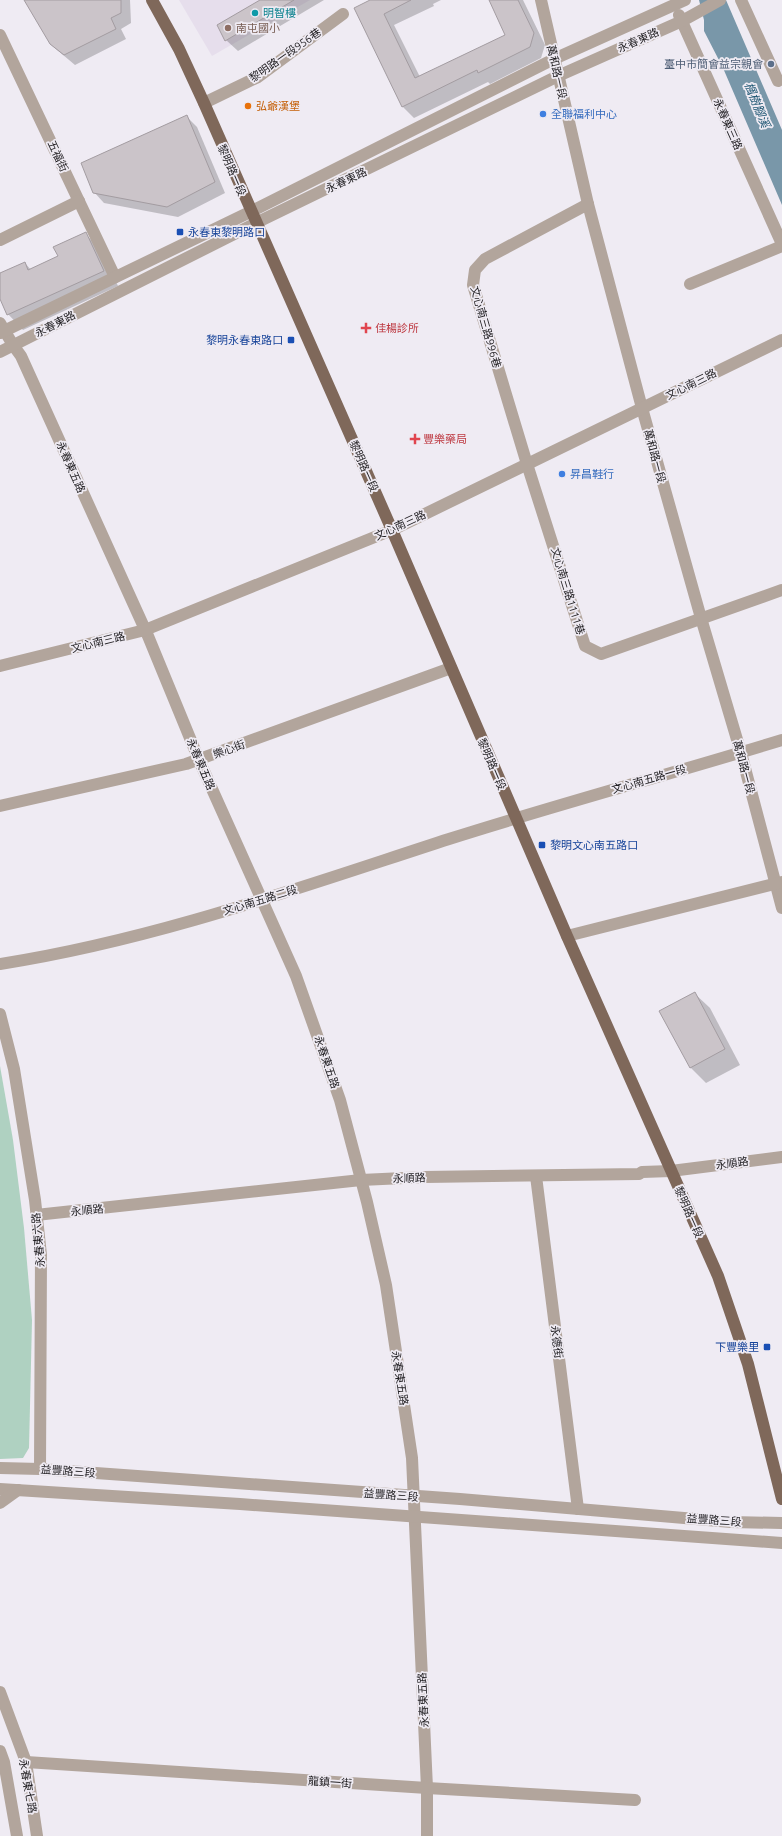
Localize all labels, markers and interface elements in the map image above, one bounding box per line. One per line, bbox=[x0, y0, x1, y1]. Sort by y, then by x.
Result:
place label: 明智樓 bbox=[263, 7, 296, 19]
marker: 明智樓 bbox=[250, 8, 260, 18]
place label: 南屯國小 bbox=[236, 22, 280, 34]
marker: 南屯國小 bbox=[223, 23, 233, 33]
street label: 黎明路一段956巷 bbox=[247, 26, 323, 84]
street label: 永春東路 bbox=[615, 26, 661, 54]
street label: 萬和路一段 bbox=[545, 44, 569, 100]
place label: 臺中市簡會益宗親會 bbox=[664, 58, 763, 70]
marker: 臺中市簡會益宗親會 bbox=[766, 59, 776, 69]
water label: 楓樹腳溪 bbox=[742, 80, 773, 131]
street label: 永春東三路 bbox=[711, 96, 745, 152]
place label: 弘爺漢堡 bbox=[256, 100, 300, 112]
marker: 弘爺漢堡 bbox=[243, 101, 253, 111]
place label: 全聯福利中心 bbox=[551, 108, 617, 120]
marker: 全聯福利中心 bbox=[538, 109, 548, 119]
street label: 五福街 bbox=[46, 139, 70, 173]
street label: 黎明路一段 bbox=[216, 142, 248, 198]
street label: 永春東路 bbox=[324, 165, 368, 195]
place label: 永春東黎明路口 bbox=[188, 226, 265, 238]
marker: 永春東黎明路口 bbox=[175, 227, 185, 237]
street label: 文心南三路996巷 bbox=[469, 285, 503, 369]
street label: 永春東路 bbox=[33, 309, 77, 339]
marker: 佳楊診所 bbox=[360, 322, 372, 334]
place label: 佳楊診所 bbox=[375, 322, 419, 334]
place label: 黎明永春東路口 bbox=[206, 334, 283, 346]
marker: 黎明永春東路口 bbox=[286, 335, 296, 345]
street label: 文心南三路 bbox=[664, 367, 718, 401]
street label: 萬和路一段 bbox=[642, 428, 668, 484]
place label: 豐樂藥局 bbox=[423, 433, 467, 445]
marker: 豐樂藥局 bbox=[410, 434, 420, 444]
street label: 黎明路一段 bbox=[347, 438, 381, 494]
street label: 永春東五路 bbox=[54, 439, 88, 495]
place label: 昇昌鞋行 bbox=[570, 468, 614, 480]
marker: 昇昌鞋行 bbox=[557, 469, 567, 479]
street label: 文心南三路 bbox=[373, 508, 427, 542]
street label: 文心南三路1111巷 bbox=[549, 546, 587, 636]
street label: 文心南三路 bbox=[70, 630, 126, 654]
street label: 永春東五路 bbox=[185, 736, 217, 792]
street label: 黎明路一段 bbox=[476, 736, 508, 792]
street label: 樂心街 bbox=[211, 738, 247, 760]
street label: 萬和路一段 bbox=[731, 739, 757, 795]
street label: 文心南五路一段 bbox=[610, 763, 688, 795]
place label: 黎明文心南五路口 bbox=[550, 839, 638, 851]
marker: 黎明文心南五路口 bbox=[537, 840, 547, 850]
street label: 文心南五路二段 bbox=[221, 883, 299, 917]
street label: 永春東五路 bbox=[312, 1034, 342, 1090]
street label: 永順路 bbox=[715, 1155, 749, 1171]
street label: 永順路 bbox=[392, 1171, 426, 1185]
street label: 黎明路一段 bbox=[672, 1184, 706, 1240]
street label: 永順路 bbox=[70, 1202, 104, 1218]
street label: 永春東六路 bbox=[30, 1212, 46, 1268]
street label: 永德街 bbox=[549, 1325, 565, 1359]
place label: 下豐樂里 bbox=[715, 1341, 759, 1353]
marker: 下豐樂里 bbox=[762, 1342, 772, 1352]
street label: 永春東五路 bbox=[390, 1350, 410, 1406]
street label: 益豐路三段 bbox=[40, 1463, 96, 1479]
street label: 益豐路三段 bbox=[363, 1487, 419, 1503]
street label: 益豐路三段 bbox=[686, 1512, 742, 1528]
street label: 永春東五路 bbox=[416, 1672, 430, 1728]
street label: 永春東七路 bbox=[17, 1758, 39, 1814]
street label: 龍鎮一街 bbox=[308, 1774, 352, 1790]

